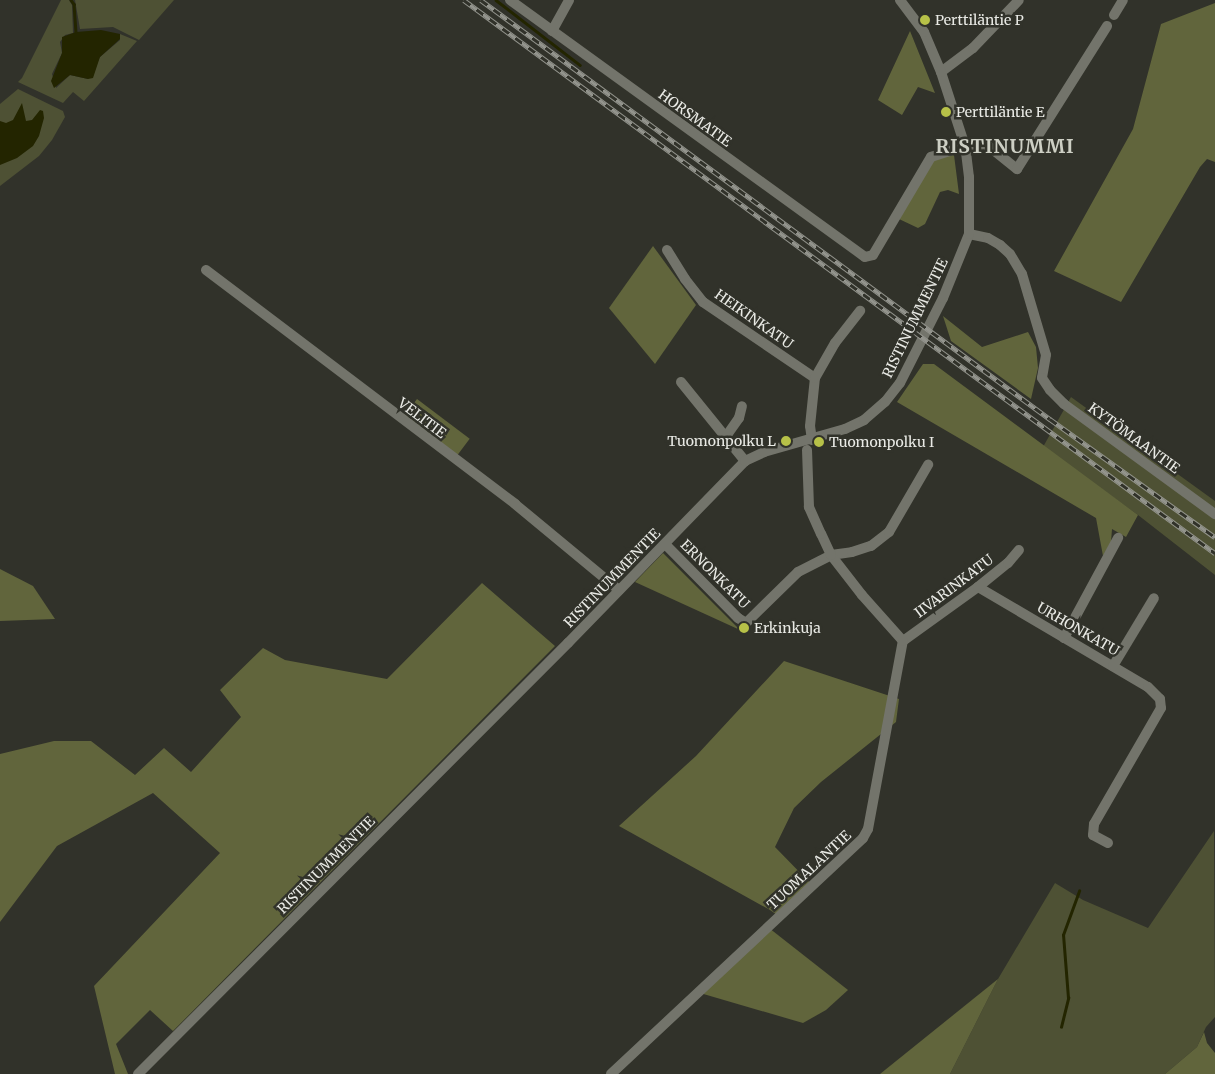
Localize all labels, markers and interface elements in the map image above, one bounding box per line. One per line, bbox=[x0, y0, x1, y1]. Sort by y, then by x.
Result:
place label: Perttiläntie P bbox=[935, 12, 1024, 28]
marker: Perttiläntie P bbox=[919, 14, 931, 26]
street label: HORSMATIE bbox=[655, 86, 735, 150]
place label: Perttiläntie E bbox=[956, 104, 1045, 120]
marker: Perttiläntie E bbox=[940, 106, 952, 118]
district label: RISTINUMMI bbox=[934, 136, 1076, 158]
street label: RISTINUMMENTIE bbox=[879, 255, 951, 381]
street label: HEIKINKATU bbox=[712, 286, 796, 352]
street label: VELITIE bbox=[395, 394, 449, 442]
street label: KYTÖMAANTIE bbox=[1085, 399, 1183, 477]
place label: Tuomonpolku L bbox=[667, 433, 776, 449]
place label: Tuomonpolku I bbox=[829, 434, 934, 450]
marker: Tuomonpolku L bbox=[780, 435, 792, 447]
marker: Tuomonpolku I bbox=[813, 436, 825, 448]
street label: RISTINUMMENTIE bbox=[560, 525, 664, 631]
street label: ERNONKATU bbox=[677, 536, 753, 612]
street label: IIVARINKATU bbox=[911, 551, 997, 621]
street label: URHONKATU bbox=[1034, 599, 1122, 659]
place label: Erkinkuja bbox=[754, 620, 821, 636]
marker: Erkinkuja bbox=[738, 622, 750, 634]
street label: RISTINUMMENTIE bbox=[274, 813, 378, 917]
street label: TUOMALANTIE bbox=[764, 827, 854, 913]

